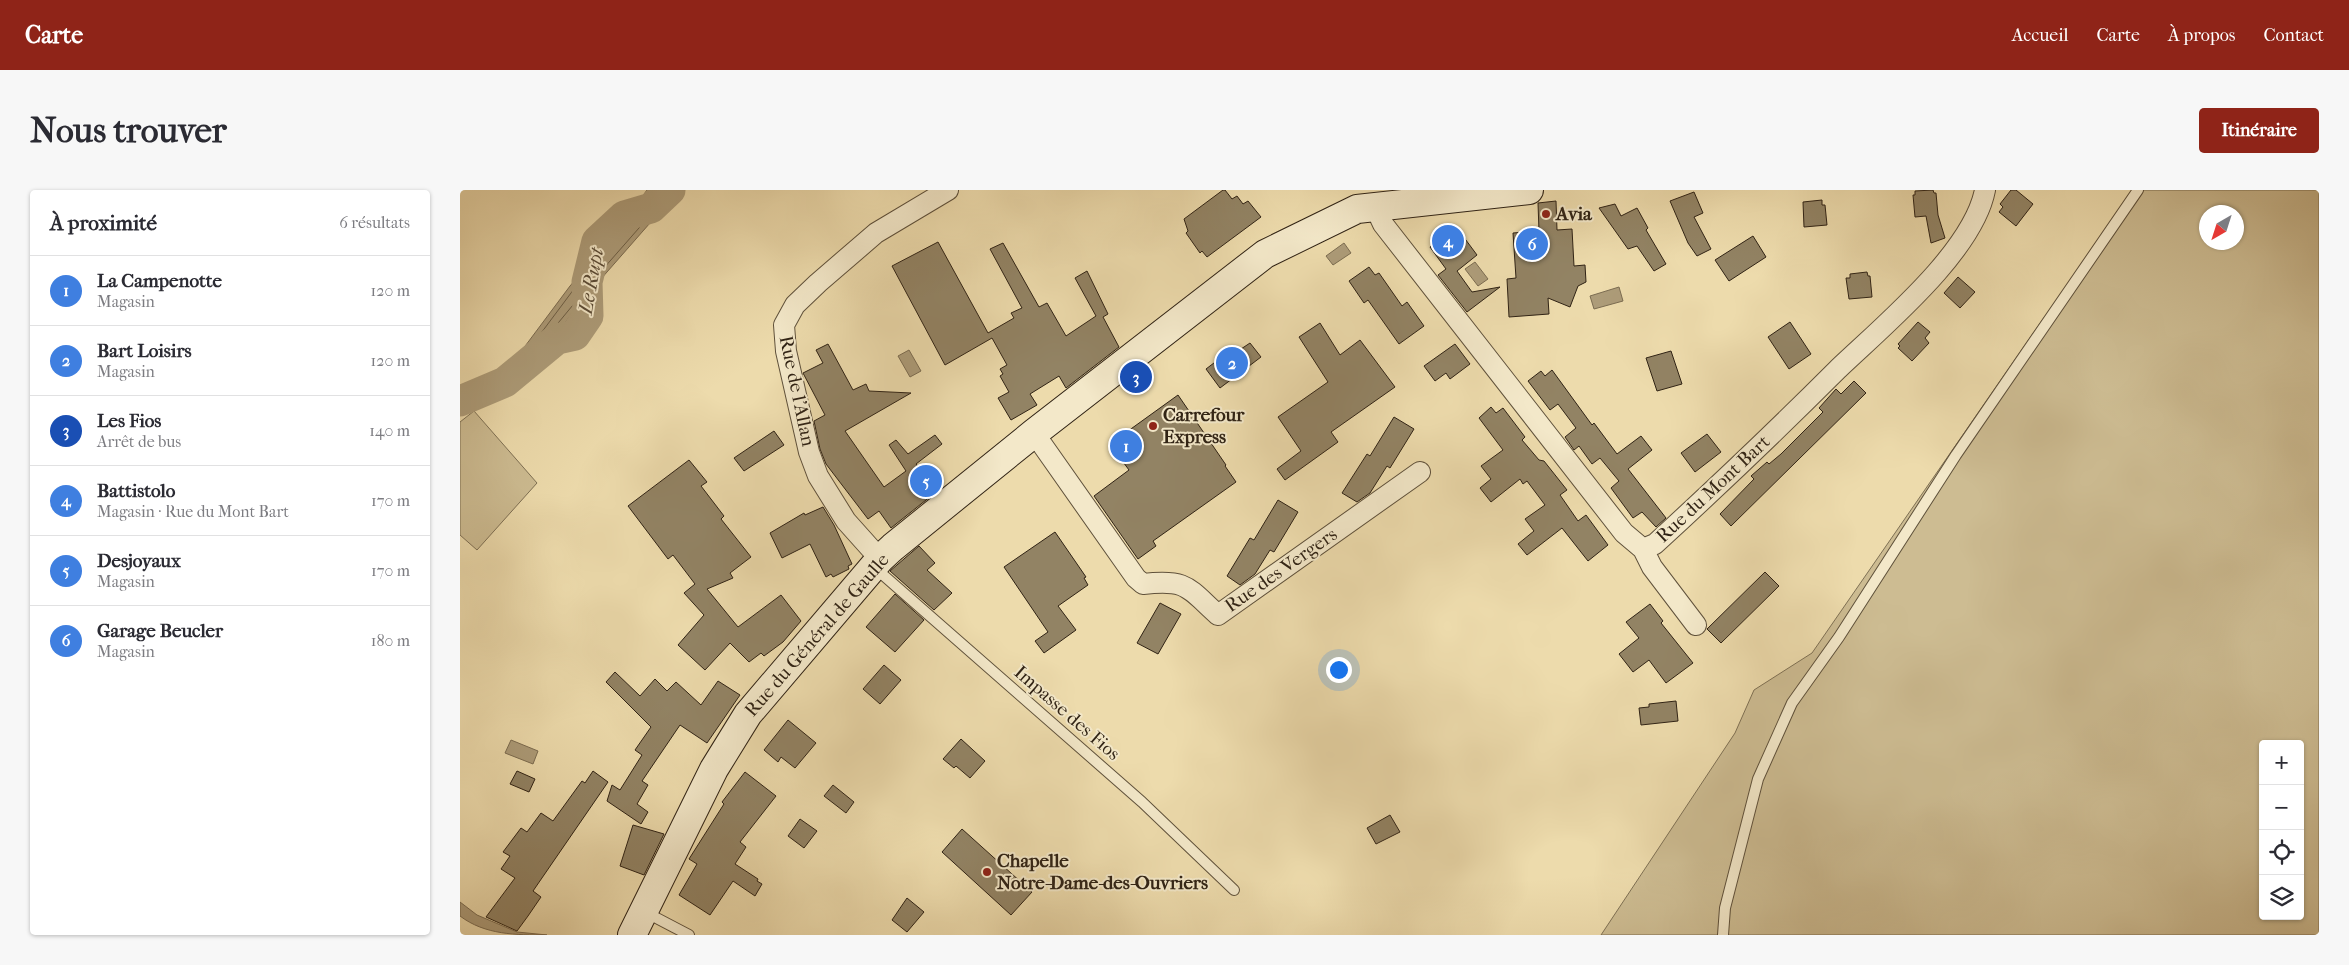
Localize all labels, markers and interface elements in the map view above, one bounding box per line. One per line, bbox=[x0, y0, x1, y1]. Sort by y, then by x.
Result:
text: Carte bbox=[25, 21, 83, 49]
text: Accueil bbox=[2012, 25, 2069, 46]
text: Carte bbox=[2097, 25, 2140, 46]
text: À propos bbox=[2168, 25, 2235, 46]
text: Contact bbox=[2263, 25, 2324, 46]
button: Itinéraire bbox=[2199, 108, 2319, 153]
text: Nous trouver bbox=[30, 110, 227, 151]
place label: Avia bbox=[1555, 203, 1593, 225]
north arrow bbox=[2199, 205, 2244, 250]
marker: Avia bbox=[1540, 208, 1552, 220]
text: À proximité bbox=[50, 211, 157, 235]
text: 6 résultats bbox=[339, 213, 410, 232]
pin: 4 bbox=[1432, 222, 1464, 260]
pin: 6 bbox=[1516, 225, 1548, 263]
water label: Le Rupt bbox=[574, 244, 608, 318]
text: La Campenotte bbox=[97, 270, 222, 292]
text: 1 bbox=[63, 281, 69, 300]
text: 120 m bbox=[371, 281, 410, 300]
text: Magasin bbox=[97, 292, 155, 311]
street label: Rue de l'Allan bbox=[775, 334, 819, 448]
text: Bart Loisirs bbox=[97, 340, 192, 362]
pin: 2 bbox=[1216, 344, 1248, 382]
text: 2 bbox=[62, 351, 70, 370]
text: 120 m bbox=[371, 351, 410, 370]
pin: 3 bbox=[1120, 358, 1152, 396]
text: Magasin bbox=[97, 362, 155, 381]
place label: Carrefour Express bbox=[1163, 404, 1245, 448]
text: Les Fios bbox=[97, 410, 161, 432]
marker: Carrefour Express bbox=[1147, 420, 1159, 432]
text: 3 bbox=[63, 421, 69, 440]
text: 140 m bbox=[369, 421, 410, 440]
pin: 1 bbox=[1110, 427, 1142, 465]
street label: Rue du Mont Bart bbox=[1652, 431, 1775, 547]
text: Arrêt de bus bbox=[97, 432, 181, 451]
pin: 5 bbox=[910, 462, 942, 500]
text: Battistolo bbox=[97, 480, 175, 502]
text: 4 bbox=[61, 491, 71, 510]
text: 170 m bbox=[371, 491, 410, 510]
text: Magasin · Rue du Mont Bart bbox=[97, 502, 289, 521]
street label: Rue des Vergers bbox=[1221, 523, 1341, 617]
street label: Rue du Général de Gaulle bbox=[740, 549, 894, 721]
text: Desjoyaux bbox=[97, 550, 181, 572]
text: 5 bbox=[63, 561, 69, 580]
text: 170 m bbox=[371, 561, 410, 580]
text: Magasin bbox=[97, 572, 155, 591]
text: Garage Beucler bbox=[97, 620, 223, 642]
text: 6 bbox=[62, 631, 70, 650]
text: 180 m bbox=[371, 631, 410, 650]
text: Magasin bbox=[97, 642, 155, 661]
your location bbox=[1326, 657, 1352, 683]
street label: Impasse des Fios bbox=[1010, 661, 1124, 765]
map controls bbox=[2259, 740, 2304, 920]
button: + bbox=[2259, 740, 2304, 785]
button: − bbox=[2259, 785, 2304, 830]
button: locate bbox=[2259, 830, 2304, 875]
place label: Chapelle Notre-Dame-des-Ouvriers bbox=[997, 850, 1208, 894]
marker: Chapelle Notre-Dame-des-Ouvriers bbox=[981, 866, 993, 878]
button: layers bbox=[2259, 875, 2304, 920]

